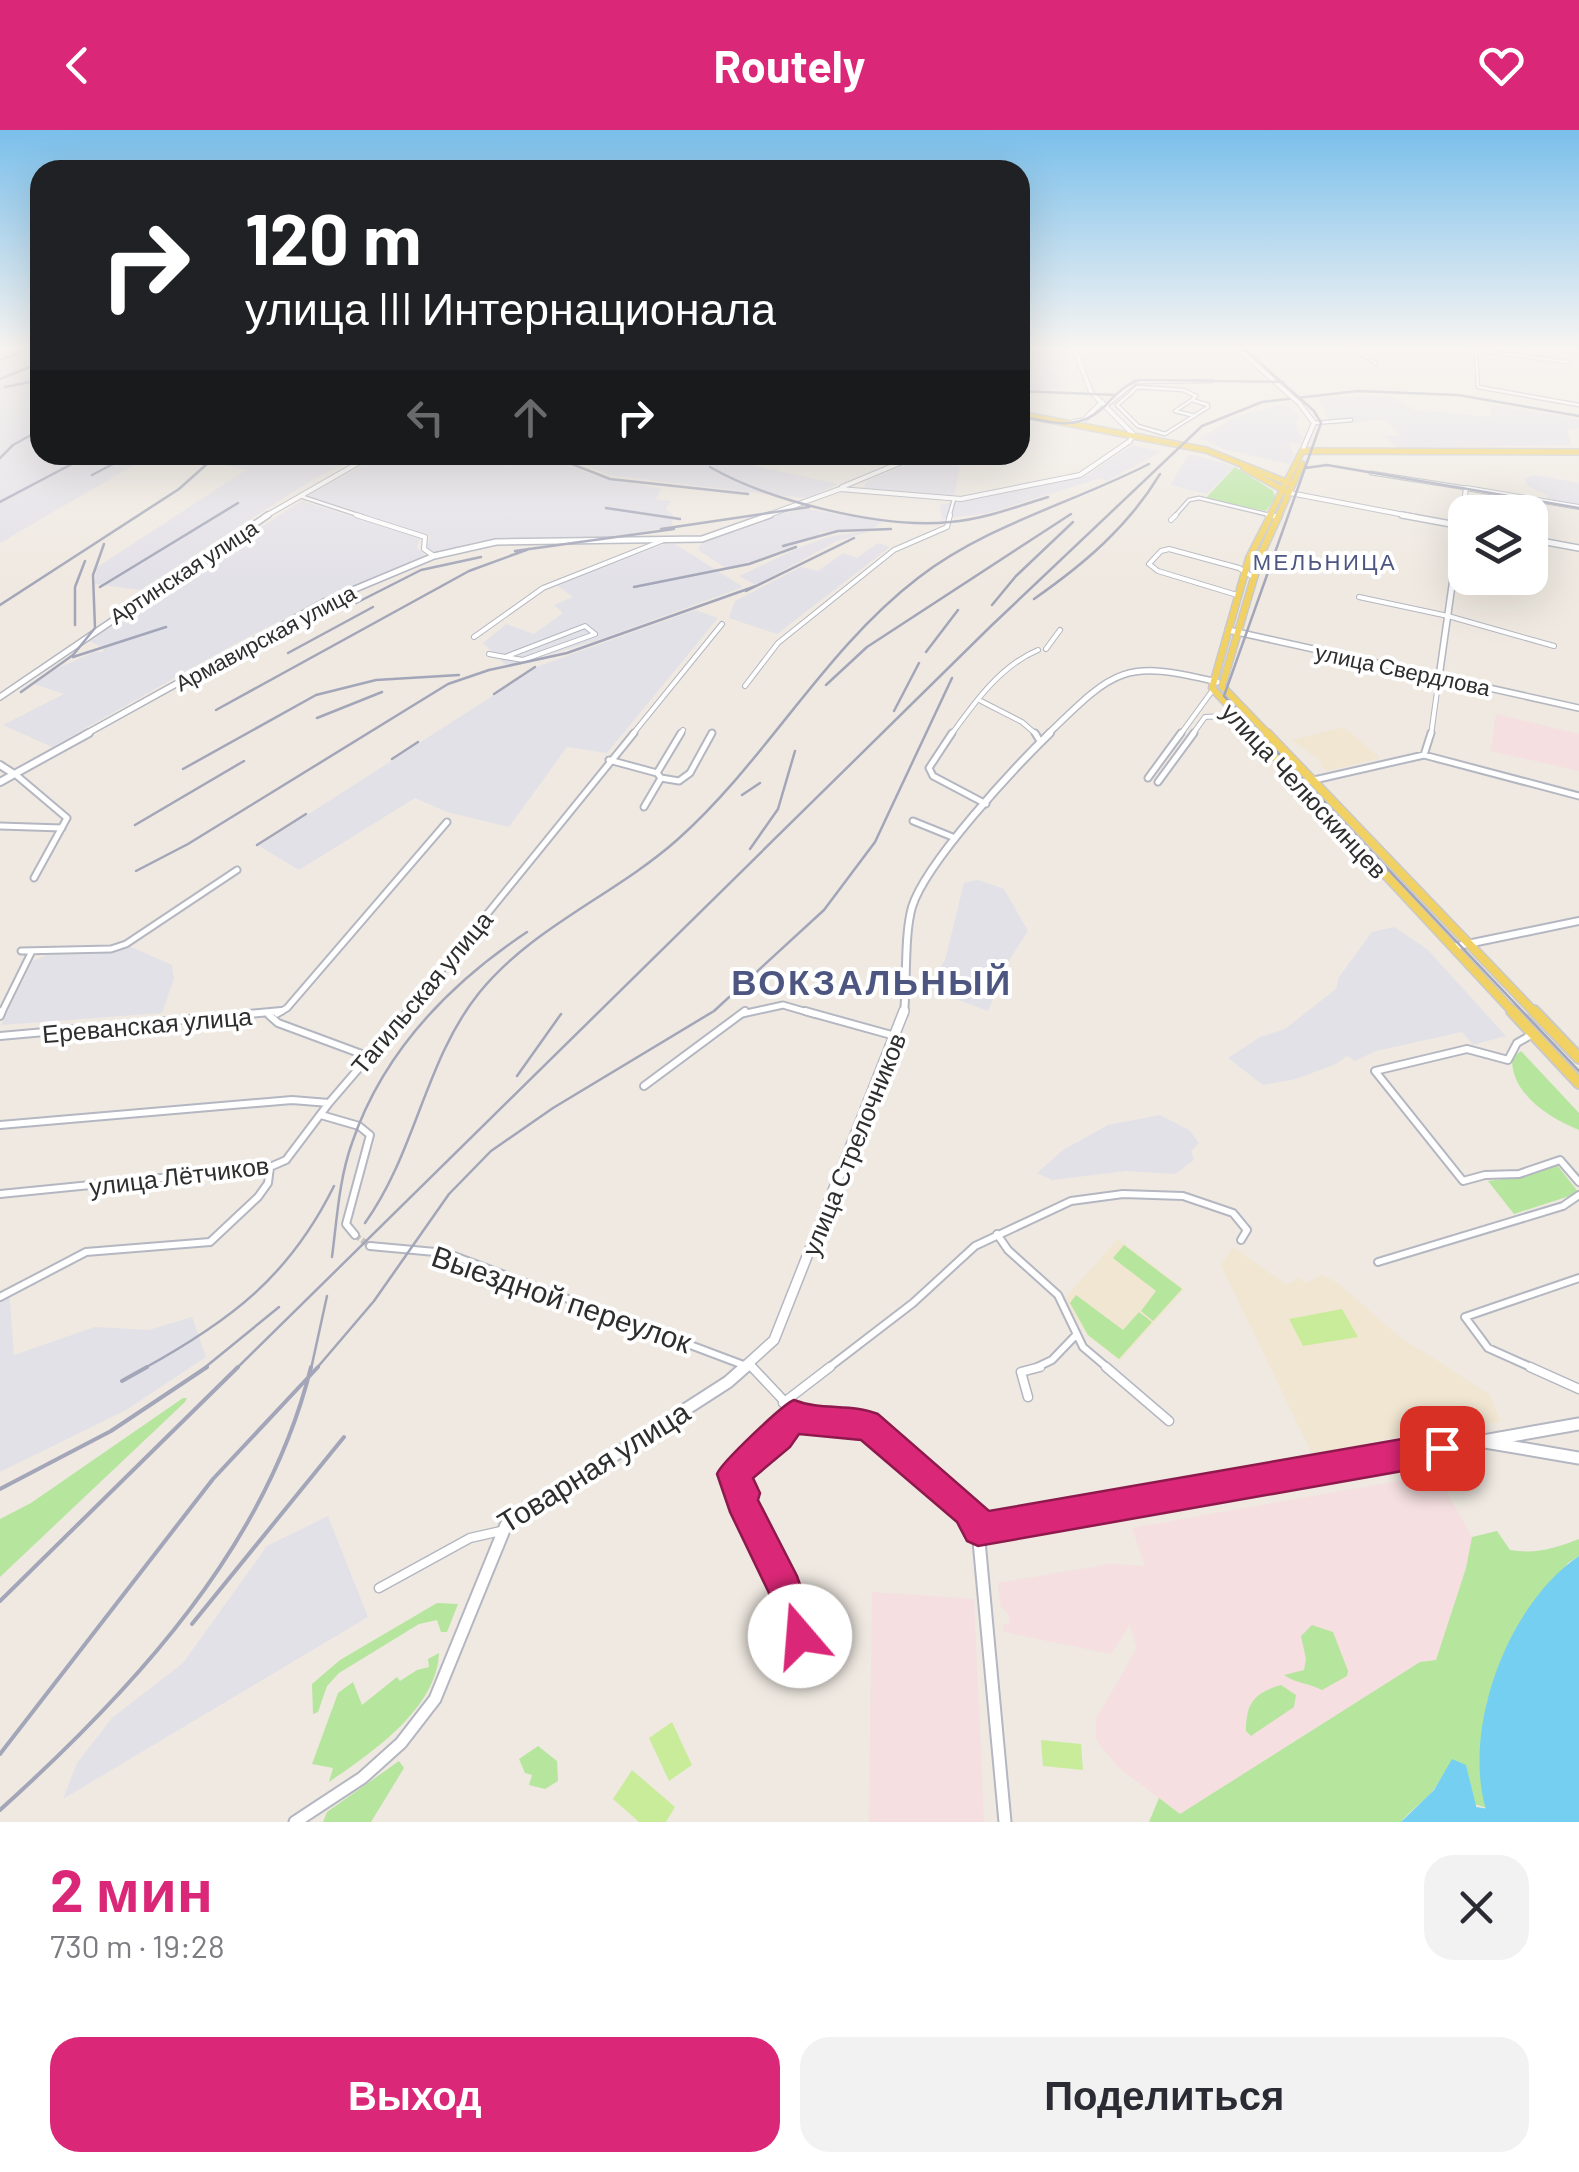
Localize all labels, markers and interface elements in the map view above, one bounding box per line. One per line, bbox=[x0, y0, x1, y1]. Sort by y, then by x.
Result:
icon: back bbox=[50, 38, 105, 93]
text: Routely bbox=[714, 38, 865, 92]
icon: heart bbox=[1474, 38, 1529, 93]
text: 120 m bbox=[245, 195, 421, 279]
icon: right bbox=[80, 200, 210, 330]
text: улица III Интернационала bbox=[245, 280, 776, 334]
icon: left bbox=[398, 390, 453, 445]
icon: ahead bbox=[503, 390, 558, 445]
icon: right bbox=[608, 390, 663, 445]
map controls bbox=[1448, 495, 1548, 595]
button: layers bbox=[1448, 495, 1548, 595]
street label: Артинская улица bbox=[104, 513, 263, 629]
district label: МЕЛЬНИЦА bbox=[1253, 548, 1397, 575]
street label: Армавирская улица bbox=[170, 578, 361, 696]
street label: улица Свердлова bbox=[1313, 638, 1494, 701]
street label: улица Челюскинцев bbox=[1216, 696, 1394, 884]
street label: Тагильская улица bbox=[344, 904, 498, 1080]
district label: ВОКЗАЛЬНЫЙ bbox=[731, 960, 1013, 1002]
street label: Ереванская улица bbox=[41, 1000, 253, 1048]
street label: улица Стрелочников bbox=[795, 1028, 911, 1260]
street label: улица Лётчиков bbox=[87, 1149, 271, 1201]
street label: Выездной переулок bbox=[427, 1237, 697, 1360]
street label: Товарная улица bbox=[490, 1392, 696, 1539]
pin bbox=[1400, 1406, 1485, 1491]
icon: arrive bbox=[1415, 1421, 1470, 1476]
position arrow bbox=[748, 1584, 852, 1688]
text: 2 мин bbox=[50, 1852, 213, 1924]
button: close bbox=[1424, 1855, 1529, 1960]
text: 730 m · 19:28 bbox=[50, 1926, 225, 1964]
button: Выход bbox=[50, 2037, 780, 2152]
button: Поделиться bbox=[800, 2037, 1529, 2152]

